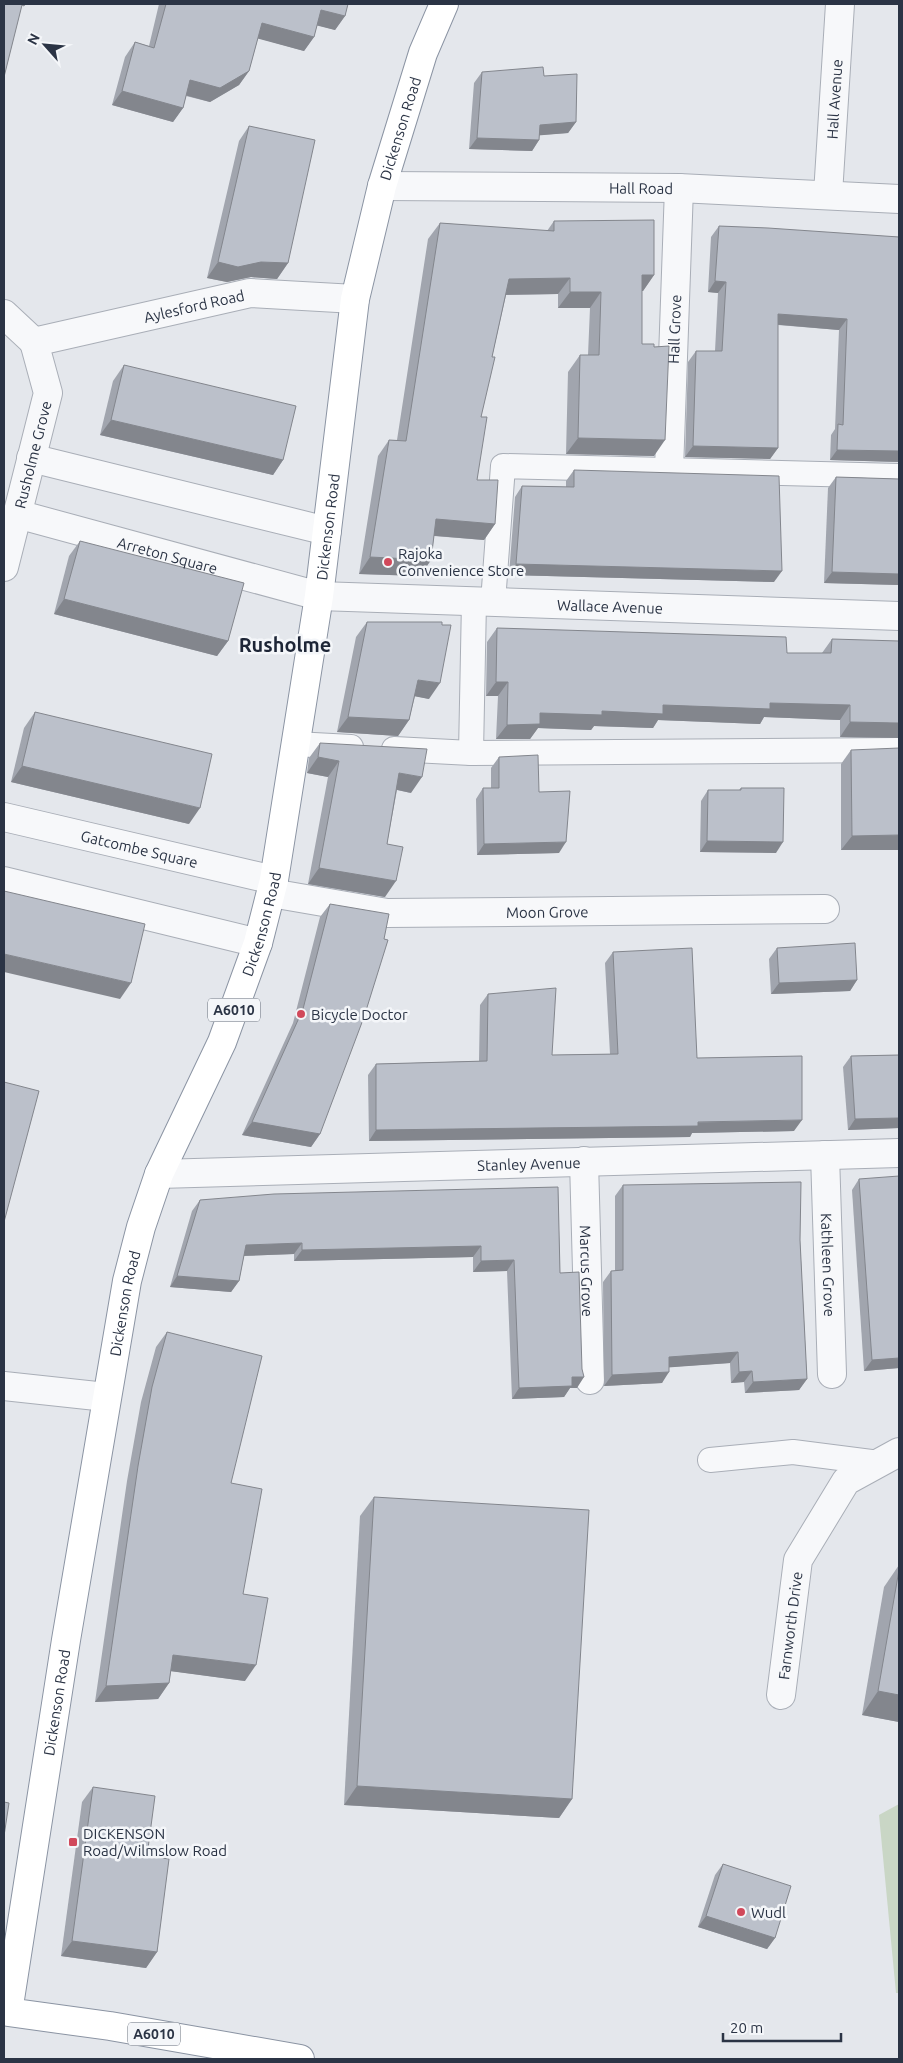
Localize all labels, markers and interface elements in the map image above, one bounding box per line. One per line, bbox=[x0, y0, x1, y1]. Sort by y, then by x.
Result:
north arrow bbox=[20, 20, 70, 70]
text: N bbox=[24, 31, 43, 47]
street label: Hall Avenue bbox=[823, 59, 845, 140]
street label: Dickenson Road bbox=[376, 75, 424, 182]
street label: Hall Road bbox=[609, 179, 673, 196]
street label: Aylesford Road bbox=[142, 286, 246, 325]
street label: Hall Grove bbox=[664, 294, 684, 364]
street label: Rusholme Grove bbox=[11, 399, 54, 510]
street label: Dickenson Road bbox=[312, 473, 342, 581]
street label: Arreton Square bbox=[116, 533, 219, 577]
place label: Rajoka Convenience Store bbox=[398, 545, 524, 579]
marker: Rajoka Convenience Store bbox=[382, 556, 394, 568]
street label: Wallace Avenue bbox=[557, 596, 663, 616]
district label: Rusholme bbox=[239, 633, 331, 656]
street label: Gatcombe Square bbox=[79, 827, 200, 870]
street label: Dickenson Road bbox=[238, 871, 284, 978]
street label: Moon Grove bbox=[506, 903, 589, 920]
road number: A6010 bbox=[208, 998, 260, 1022]
place label: Bicycle Doctor bbox=[311, 1006, 408, 1023]
marker: Bicycle Doctor bbox=[295, 1008, 307, 1020]
street label: Stanley Avenue bbox=[477, 1154, 581, 1173]
street label: Kathleen Grove bbox=[818, 1213, 839, 1317]
street label: Marcus Grove bbox=[577, 1225, 597, 1317]
street label: Dickenson Road bbox=[106, 1249, 143, 1357]
street label: Farnworth Drive bbox=[775, 1571, 805, 1681]
street label: Dickenson Road bbox=[40, 1648, 73, 1757]
place label: DICKENSON Road/Wilmslow Road bbox=[83, 1825, 227, 1859]
marker: DICKENSON Road/Wilmslow Road bbox=[67, 1836, 79, 1848]
place label: Wudl bbox=[751, 1904, 786, 1921]
marker: Wudl bbox=[735, 1906, 747, 1918]
scale bar bbox=[723, 2010, 840, 2042]
text: 20 m bbox=[730, 2019, 763, 2036]
road number: A6010 bbox=[128, 2022, 180, 2046]

